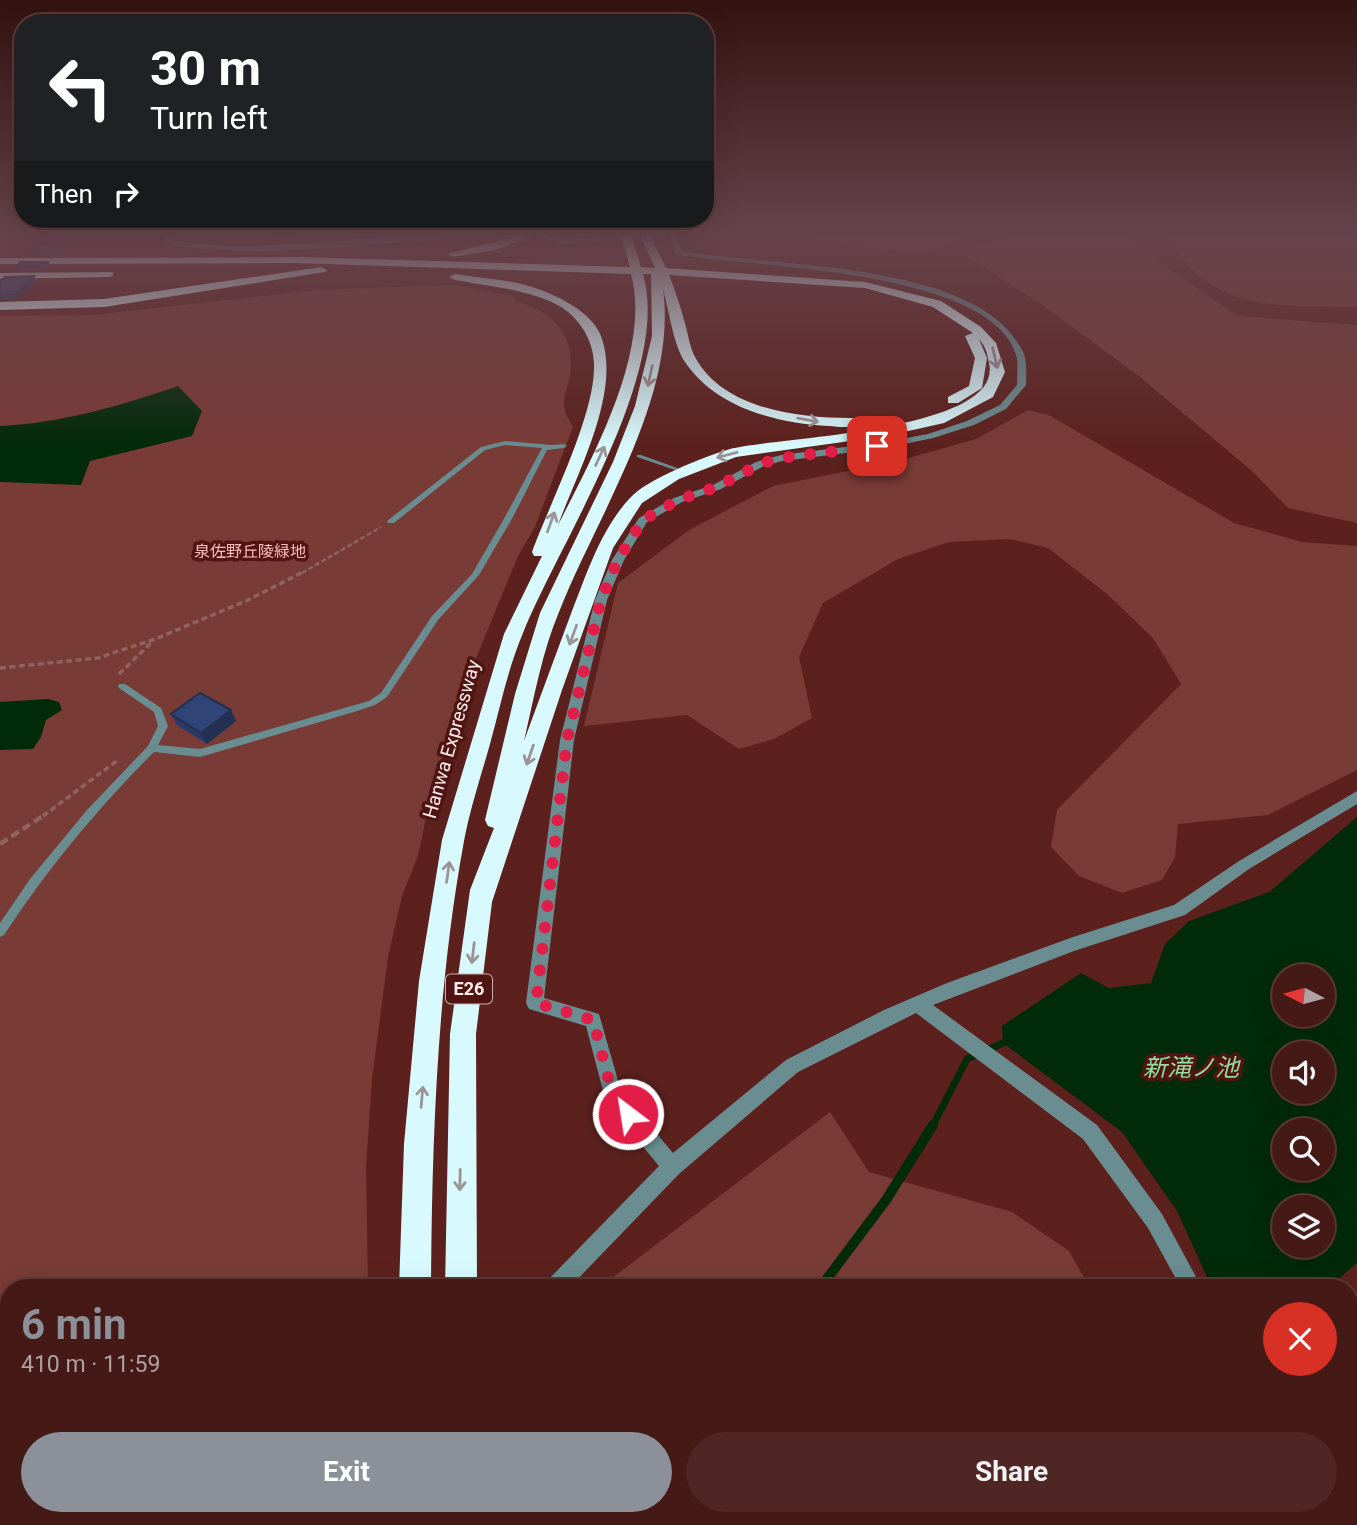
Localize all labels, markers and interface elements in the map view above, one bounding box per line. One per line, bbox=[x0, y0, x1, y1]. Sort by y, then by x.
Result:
text: 30 m bbox=[150, 40, 261, 97]
icon: left bbox=[35, 42, 126, 133]
text: Turn left bbox=[150, 99, 268, 137]
icon: right bbox=[107, 175, 145, 213]
text: Then bbox=[35, 179, 93, 209]
one-way arrow bbox=[989, 346, 1002, 369]
one-way arrow bbox=[642, 364, 656, 387]
one-way arrow bbox=[796, 414, 819, 427]
pin bbox=[847, 416, 907, 476]
icon: arrive bbox=[858, 427, 896, 465]
one-way arrow bbox=[594, 445, 607, 467]
one-way arrow bbox=[716, 450, 738, 463]
one-way arrow bbox=[545, 512, 558, 534]
park label: 泉佐野丘陵緑地 bbox=[194, 542, 306, 561]
one-way arrow bbox=[565, 623, 578, 645]
street label: Hanwa Expressway bbox=[418, 657, 485, 821]
one-way arrow bbox=[523, 744, 536, 766]
one-way arrow bbox=[442, 861, 455, 883]
one-way arrow bbox=[467, 941, 480, 964]
north arrow bbox=[1272, 964, 1335, 1027]
map controls bbox=[1272, 964, 1335, 1258]
road number: E26 bbox=[446, 974, 492, 1004]
button: sound bbox=[1272, 1041, 1335, 1104]
water label: 新滝ノ池 bbox=[1143, 1054, 1241, 1082]
position arrow bbox=[591, 1077, 665, 1151]
one-way arrow bbox=[416, 1087, 429, 1109]
button: search bbox=[1272, 1118, 1335, 1181]
one-way arrow bbox=[453, 1168, 467, 1191]
button: layers bbox=[1272, 1195, 1335, 1258]
text: 6 min bbox=[21, 1300, 127, 1349]
button: close bbox=[1263, 1302, 1337, 1376]
text: 410 m · 11:59 bbox=[21, 1351, 160, 1378]
button: Exit bbox=[21, 1432, 672, 1512]
button: Share bbox=[686, 1432, 1337, 1512]

